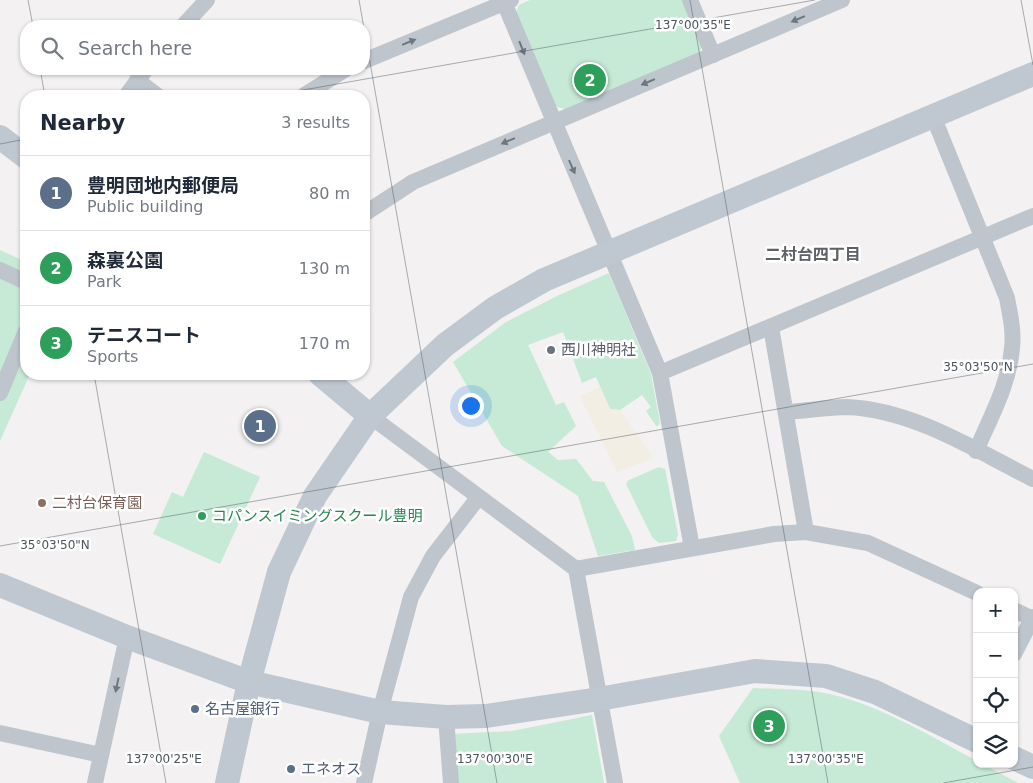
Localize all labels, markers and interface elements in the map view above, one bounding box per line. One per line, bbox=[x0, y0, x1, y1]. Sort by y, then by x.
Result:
one-way arrow bbox=[790, 15, 805, 23]
text: 137°00'35"E bbox=[655, 18, 731, 32]
search box bbox=[20, 20, 370, 75]
icon: search bbox=[38, 34, 66, 62]
text: Search here bbox=[78, 37, 192, 59]
one-way arrow bbox=[402, 38, 416, 46]
one-way arrow bbox=[519, 41, 527, 55]
pin: 2 bbox=[574, 61, 606, 99]
one-way arrow bbox=[641, 79, 655, 87]
text: Nearby bbox=[40, 111, 125, 135]
text: 3 results bbox=[281, 113, 350, 132]
one-way arrow bbox=[501, 138, 515, 146]
one-way arrow bbox=[569, 160, 577, 174]
text: 豊明団地内郵便局 bbox=[87, 174, 239, 196]
text: 1 bbox=[50, 184, 62, 203]
text: 80 m bbox=[309, 184, 350, 203]
text: Public building bbox=[87, 197, 204, 216]
district label: 二村台四丁目 bbox=[765, 245, 861, 264]
text: 森裏公園 bbox=[87, 249, 163, 271]
text: 2 bbox=[50, 259, 62, 278]
text: 130 m bbox=[299, 259, 350, 278]
text: Park bbox=[87, 272, 122, 291]
text: テニスコート bbox=[87, 324, 201, 346]
text: 3 bbox=[50, 334, 62, 353]
text: 170 m bbox=[299, 334, 350, 353]
place label: 西川神明社 bbox=[561, 341, 636, 359]
marker: 西川神明社 bbox=[545, 344, 557, 356]
text: Sports bbox=[87, 347, 138, 366]
text: 35°03'50"N bbox=[943, 360, 1013, 374]
your location bbox=[458, 393, 484, 419]
pin: 1 bbox=[244, 407, 276, 445]
place label: 二村台保育園 bbox=[52, 494, 142, 512]
marker: 二村台保育園 bbox=[36, 497, 48, 509]
place label: コパンスイミングスクール豊明 bbox=[212, 507, 422, 525]
marker: コパンスイミングスクール豊明 bbox=[196, 510, 208, 522]
text: 35°03'50"N bbox=[20, 538, 90, 552]
map controls bbox=[973, 588, 1018, 768]
button: + bbox=[973, 588, 1018, 633]
button: − bbox=[973, 633, 1018, 678]
one-way arrow bbox=[113, 677, 121, 693]
button: locate bbox=[973, 678, 1018, 723]
place label: 名古屋銀行 bbox=[205, 700, 280, 718]
marker: 名古屋銀行 bbox=[189, 703, 201, 715]
pin: 3 bbox=[753, 707, 785, 745]
button: layers bbox=[973, 723, 1018, 768]
text: 137°00'25"E bbox=[126, 752, 202, 766]
text: 137°00'30"E bbox=[457, 752, 533, 766]
text: 137°00'35"E bbox=[788, 752, 864, 766]
place label: エネオス bbox=[301, 760, 361, 778]
marker: エネオス bbox=[285, 763, 297, 775]

